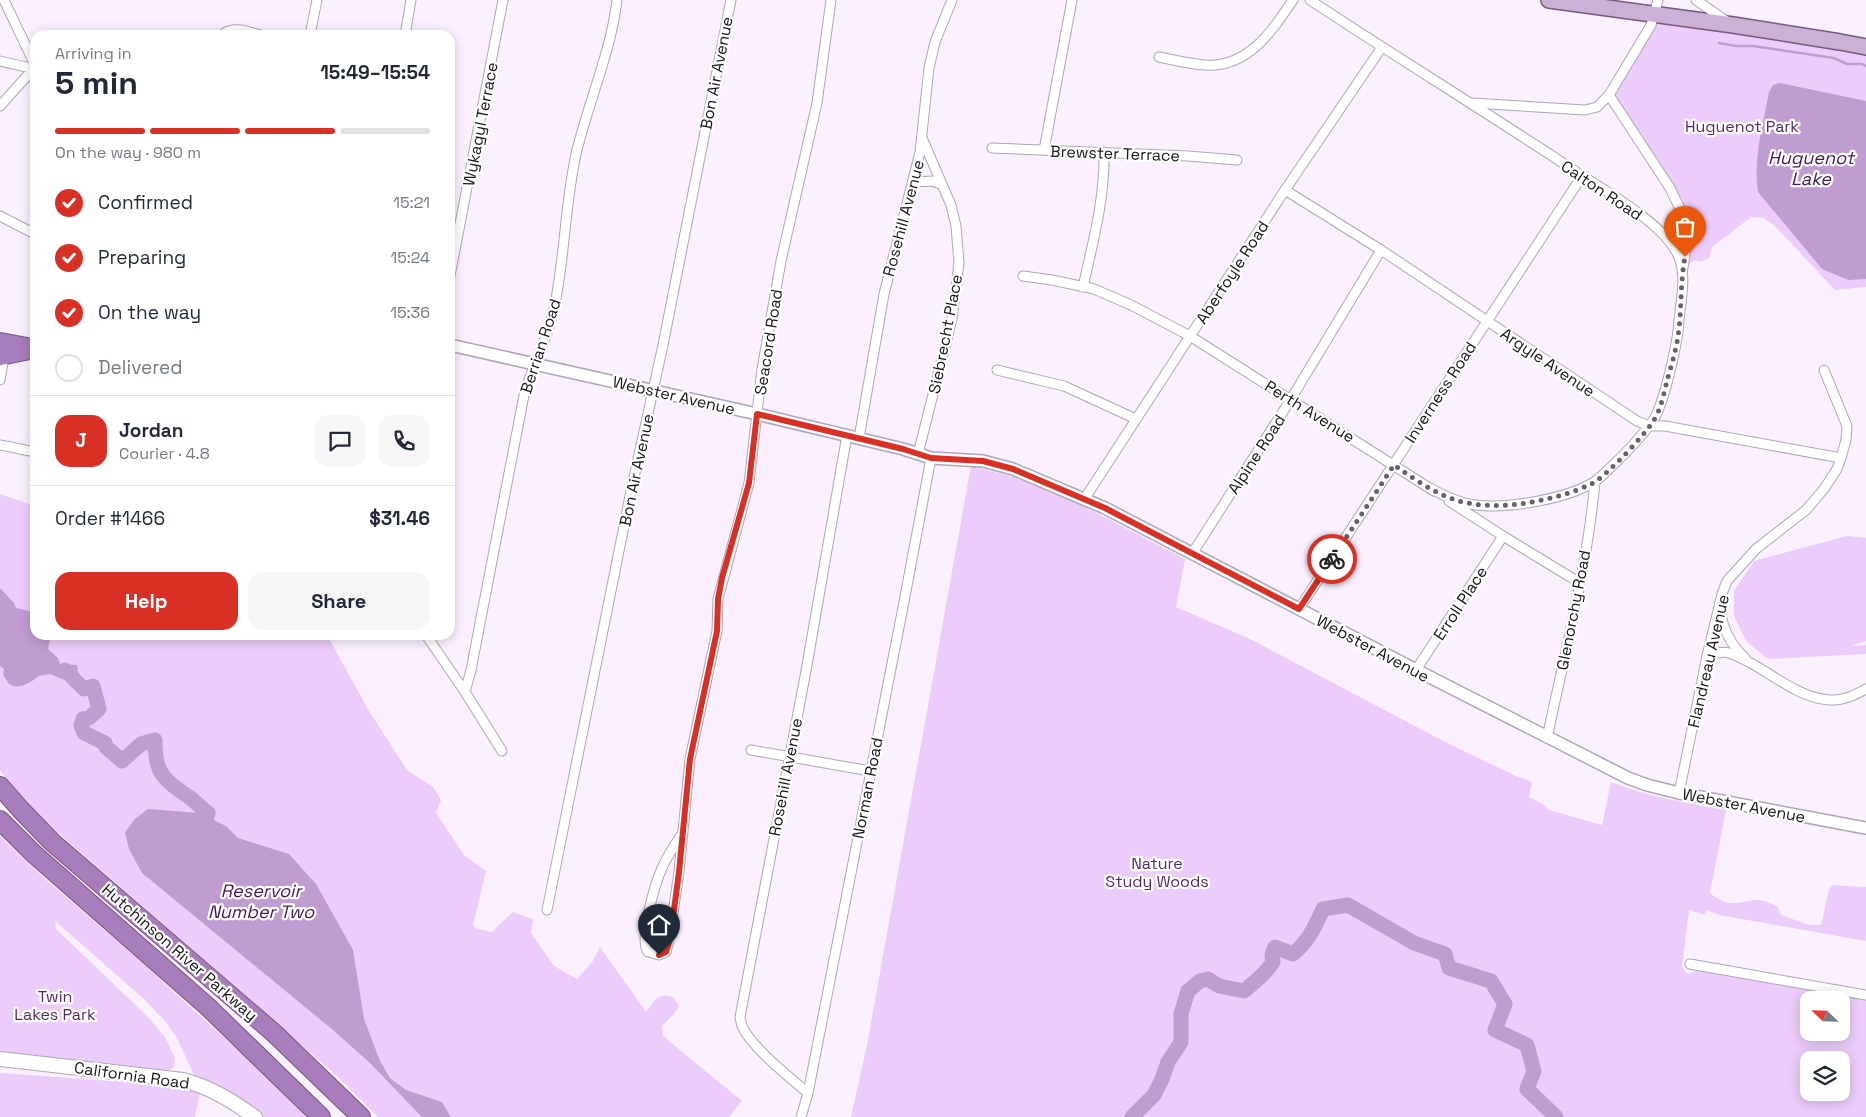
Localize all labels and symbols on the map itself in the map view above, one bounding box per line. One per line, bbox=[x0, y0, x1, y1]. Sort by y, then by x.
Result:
street label: Bon Air Avenue bbox=[695, 15, 738, 131]
street label: Wykagyl Terrace bbox=[458, 60, 503, 188]
park label: Huguenot Park bbox=[1685, 116, 1799, 137]
street label: Brewster Terrace bbox=[1050, 141, 1180, 166]
water label: Huguenot Lake bbox=[1768, 146, 1856, 190]
street label: Calton Road bbox=[1557, 156, 1646, 225]
street label: Rosehill Avenue bbox=[878, 158, 929, 279]
pin bbox=[1664, 206, 1706, 257]
street label: Aberfoyle Road bbox=[1191, 217, 1274, 328]
street label: Siebrecht Place bbox=[924, 273, 967, 395]
street label: Seacord Road bbox=[750, 288, 787, 397]
street label: Berrian Road bbox=[515, 296, 566, 396]
street label: Argyle Avenue bbox=[1496, 323, 1599, 402]
street label: Inverness Road bbox=[1400, 338, 1481, 447]
street label: Webster Avenue bbox=[611, 371, 737, 420]
street label: Perth Avenue bbox=[1261, 375, 1359, 447]
street label: Alpine Road bbox=[1223, 410, 1290, 498]
street label: Bon Air Avenue bbox=[614, 412, 659, 528]
courier bbox=[1307, 534, 1357, 584]
street label: Glenorchy Road bbox=[1552, 548, 1595, 672]
street label: Erroll Place bbox=[1429, 562, 1492, 644]
street label: Flandreau Avenue bbox=[1683, 592, 1734, 730]
street label: Webster Avenue bbox=[1313, 610, 1433, 687]
street label: Rosehill Avenue bbox=[764, 716, 807, 838]
street label: Norman Road bbox=[847, 736, 888, 841]
street label: Webster Avenue bbox=[1681, 783, 1807, 828]
park label: Nature Study Woods bbox=[1105, 853, 1209, 892]
street label: Hutchinson River Parkway bbox=[98, 879, 262, 1026]
water label: Reservoir Number Two bbox=[208, 879, 315, 923]
pin bbox=[638, 904, 680, 955]
park label: Twin Lakes Park bbox=[14, 986, 96, 1025]
north arrow bbox=[1800, 991, 1850, 1041]
street label: California Road bbox=[73, 1057, 191, 1094]

